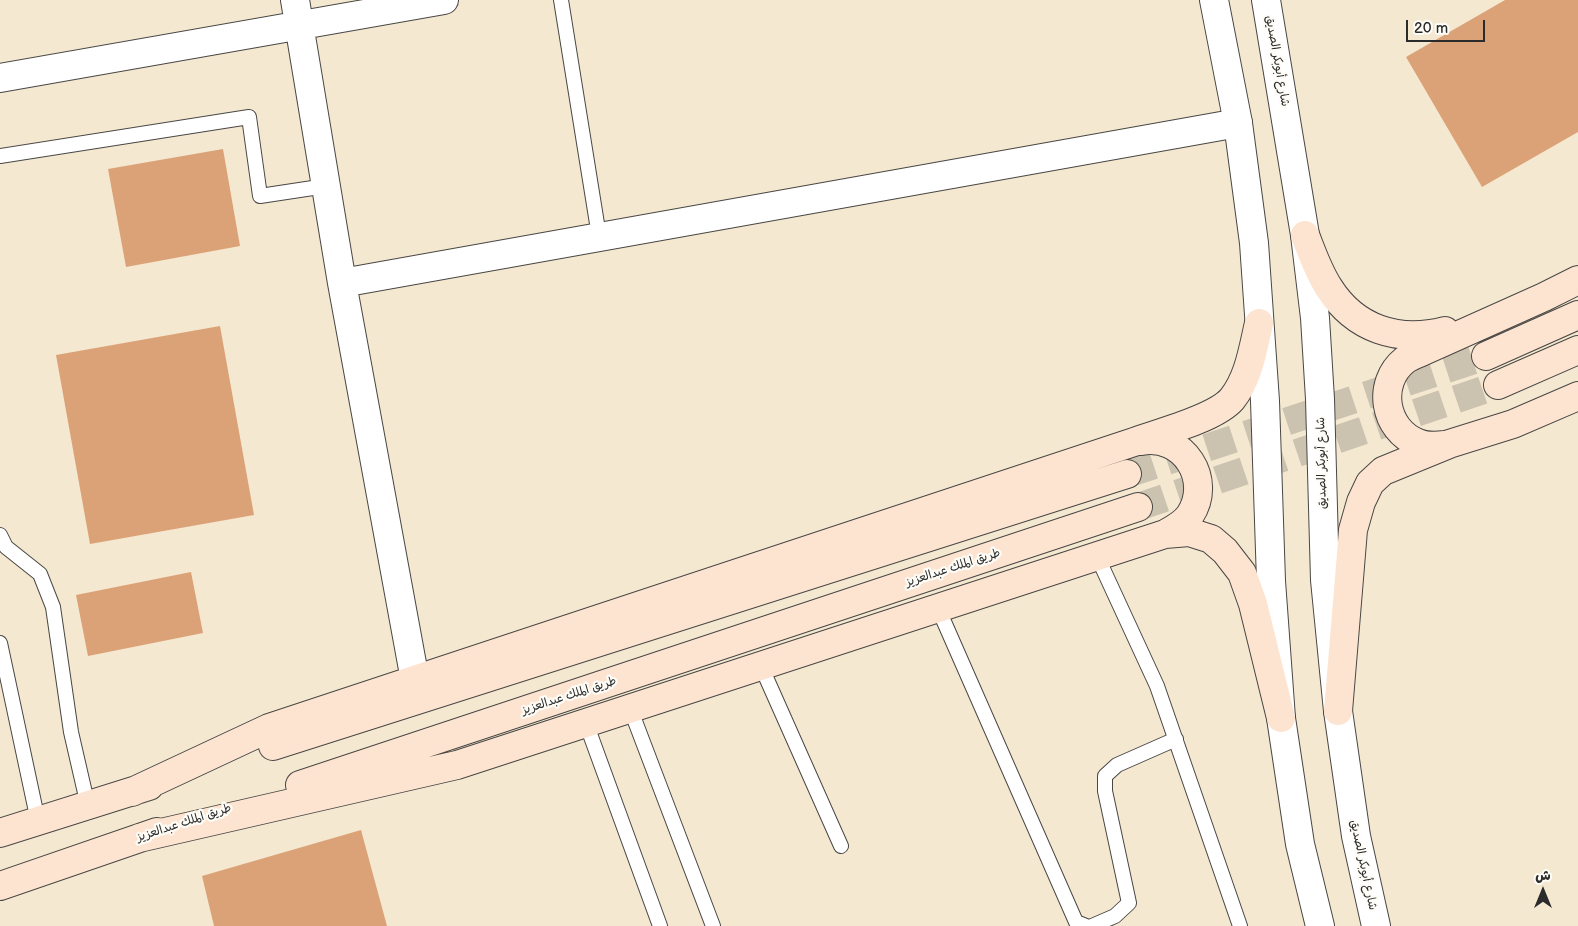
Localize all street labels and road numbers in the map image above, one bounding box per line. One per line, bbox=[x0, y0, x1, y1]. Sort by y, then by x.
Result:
street label: شارع أبوبكر الصديق bbox=[1262, 14, 1292, 108]
street label: شارع أبوبكر الصديق bbox=[1314, 417, 1330, 509]
street label: طريق الملك عبدالعزيز bbox=[904, 546, 1002, 590]
street label: طريق الملك عبدالعزيز bbox=[520, 674, 618, 718]
street label: طريق الملك عبدالعزيز bbox=[135, 801, 233, 845]
street label: شارع أبوبكر الصديق bbox=[1346, 819, 1380, 911]

